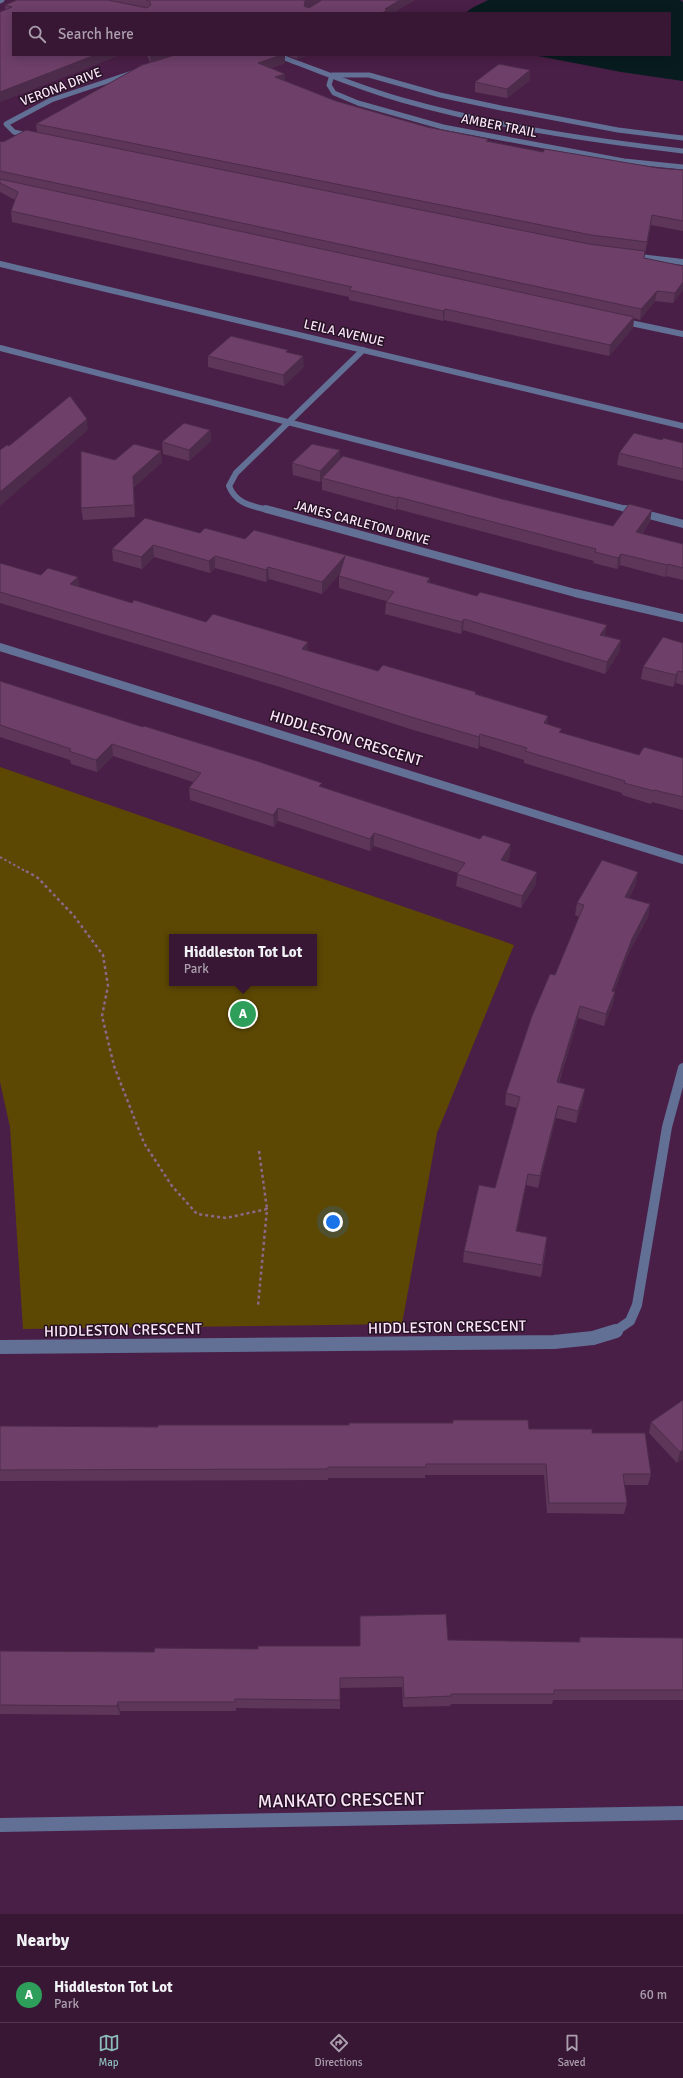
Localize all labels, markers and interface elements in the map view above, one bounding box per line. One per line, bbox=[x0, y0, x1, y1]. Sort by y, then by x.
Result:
search box bbox=[12, 12, 671, 56]
icon: search bbox=[26, 23, 48, 45]
text: Search here bbox=[58, 25, 134, 43]
street label: VERONA DRIVE bbox=[18, 64, 104, 110]
street label: AMBER TRAIL bbox=[460, 111, 539, 141]
street label: LEILA AVENUE bbox=[302, 316, 386, 350]
street label: JAMES CARLETON DRIVE bbox=[292, 497, 432, 549]
street label: HIDDLESTON CRESCENT bbox=[268, 706, 425, 770]
popup bbox=[169, 934, 317, 986]
text: Hiddleston Tot Lot bbox=[184, 943, 302, 961]
text: Park bbox=[184, 961, 209, 977]
pin: A bbox=[230, 999, 256, 1029]
your location bbox=[323, 1212, 343, 1232]
street label: HIDDLESTON CRESCENT bbox=[368, 1317, 527, 1337]
street label: HIDDLESTON CRESCENT bbox=[44, 1320, 203, 1340]
street label: MANKATO CRESCENT bbox=[258, 1788, 425, 1812]
text: Nearby bbox=[16, 1930, 69, 1951]
text: Hiddleston Tot Lot bbox=[54, 1978, 173, 1996]
text: A bbox=[25, 1987, 33, 2003]
text: 60 m bbox=[640, 1987, 667, 2003]
text: Park bbox=[54, 1996, 79, 2012]
tab: Map bbox=[98, 2032, 120, 2069]
tab: Directions bbox=[315, 2032, 363, 2069]
tab: Saved bbox=[558, 2032, 585, 2069]

